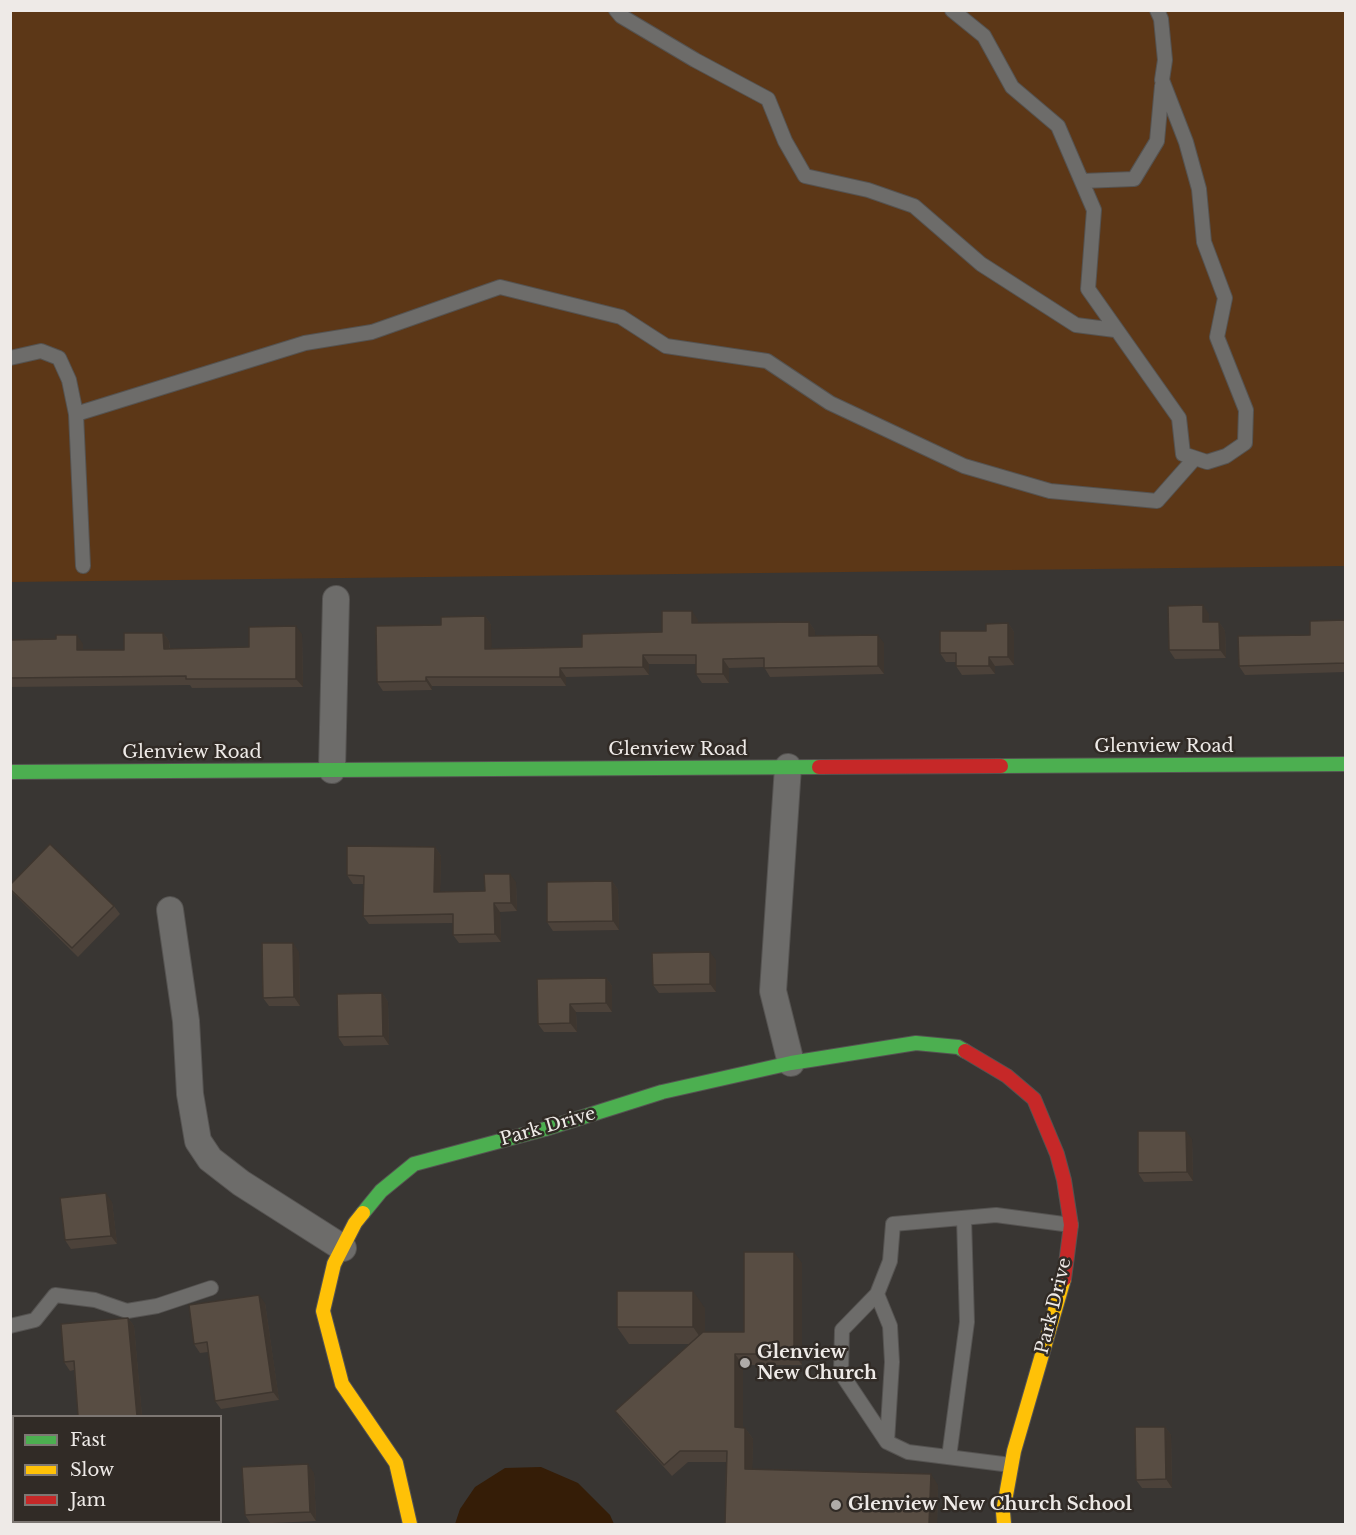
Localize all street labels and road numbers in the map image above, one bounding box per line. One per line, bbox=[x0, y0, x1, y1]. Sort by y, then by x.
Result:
street label: Glenview Road bbox=[1094, 736, 1234, 758]
street label: Glenview Road bbox=[608, 739, 748, 761]
street label: Glenview Road bbox=[122, 742, 262, 764]
street label: Park Drive bbox=[498, 1103, 598, 1151]
street label: Park Drive bbox=[1032, 1256, 1076, 1356]

